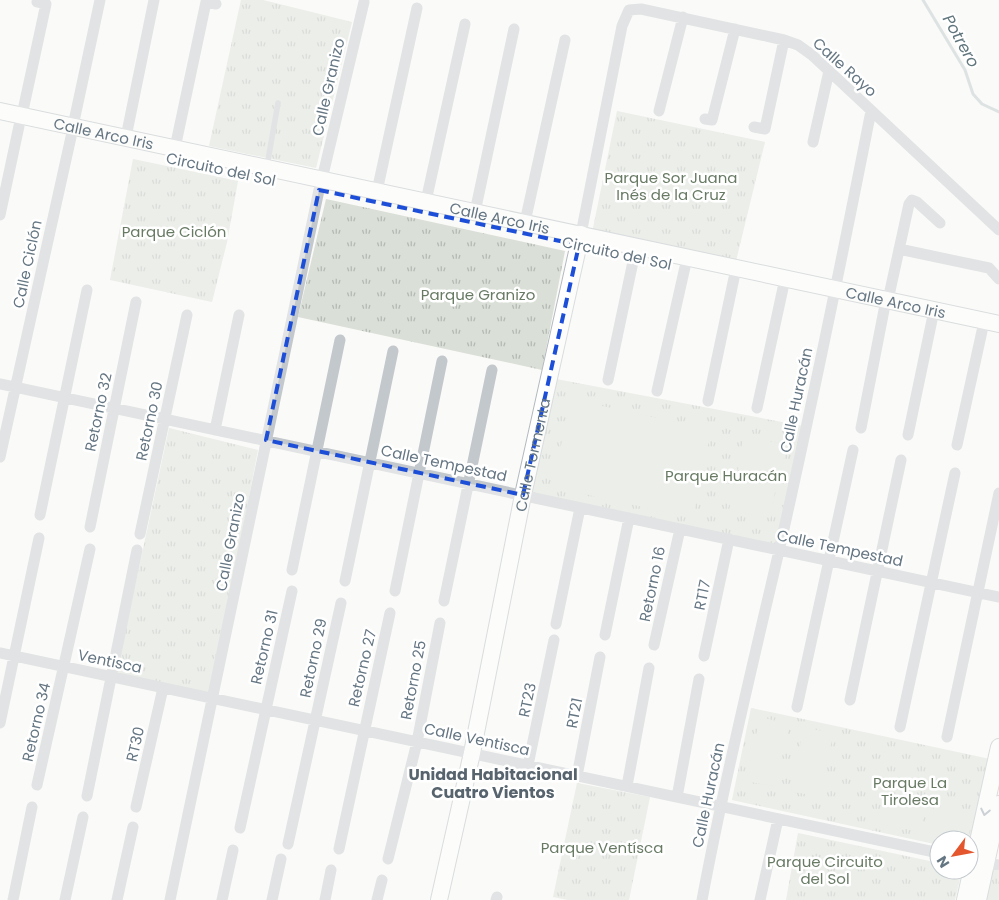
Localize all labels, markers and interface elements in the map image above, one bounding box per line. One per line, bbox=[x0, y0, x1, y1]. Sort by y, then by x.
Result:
water label: Potrero bbox=[937, 10, 985, 72]
street label: Calle Rayo bbox=[808, 33, 882, 101]
street label: Calle Granizo bbox=[307, 36, 349, 138]
street label: Calle Arco Iris bbox=[52, 112, 156, 154]
street label: Circuito del Sol bbox=[164, 147, 278, 191]
park label: Parque Sor Juana Inés de la Cruz bbox=[605, 167, 737, 205]
street label: Calle Arco Iris bbox=[448, 197, 552, 238]
street label: Calle Ciclón bbox=[7, 218, 47, 310]
park label: Parque Ciclón bbox=[122, 221, 226, 242]
street label: Circuito del Sol bbox=[560, 231, 674, 275]
street label: Calle Arco Iris bbox=[844, 281, 948, 323]
park label: Parque Granizo bbox=[421, 284, 535, 305]
street label: Calle Huracán bbox=[775, 346, 817, 454]
street label: Retorno 32 bbox=[79, 371, 117, 453]
street label: Retorno 30 bbox=[130, 379, 168, 463]
street label: Calle Tormenta bbox=[509, 396, 555, 513]
street label: Calle Tempestad bbox=[379, 439, 509, 487]
park label: Parque Huracán bbox=[665, 465, 787, 486]
street label: Calle Granizo bbox=[210, 491, 250, 593]
street label: Calle Tempestad bbox=[775, 524, 905, 572]
street label: Retorno 16 bbox=[634, 544, 670, 624]
street label: RT17 bbox=[689, 578, 715, 612]
street label: Retorno 31 bbox=[245, 608, 283, 686]
street label: Retorno 29 bbox=[294, 617, 332, 699]
street label: Retorno 27 bbox=[343, 627, 381, 709]
street label: Retorno 25 bbox=[395, 639, 431, 721]
street label: Ventisca bbox=[76, 644, 144, 678]
street label: Retorno 34 bbox=[17, 680, 55, 764]
street label: RT23 bbox=[513, 681, 541, 719]
street label: RT21 bbox=[561, 696, 587, 730]
street label: Calle Ventisca bbox=[422, 718, 532, 760]
street label: RT30 bbox=[121, 724, 149, 764]
street label: Calle Huracán bbox=[687, 741, 729, 849]
district label: Unidad Habitacional Cuatro Vientos bbox=[408, 763, 578, 804]
park label: Parque La Tirolesa bbox=[873, 772, 947, 810]
one-way arrow bbox=[980, 807, 991, 816]
north arrow bbox=[929, 830, 979, 880]
park label: Parque Ventísca bbox=[541, 837, 663, 858]
park label: Parque Circuito del Sol bbox=[767, 851, 883, 889]
text: N bbox=[932, 852, 954, 872]

